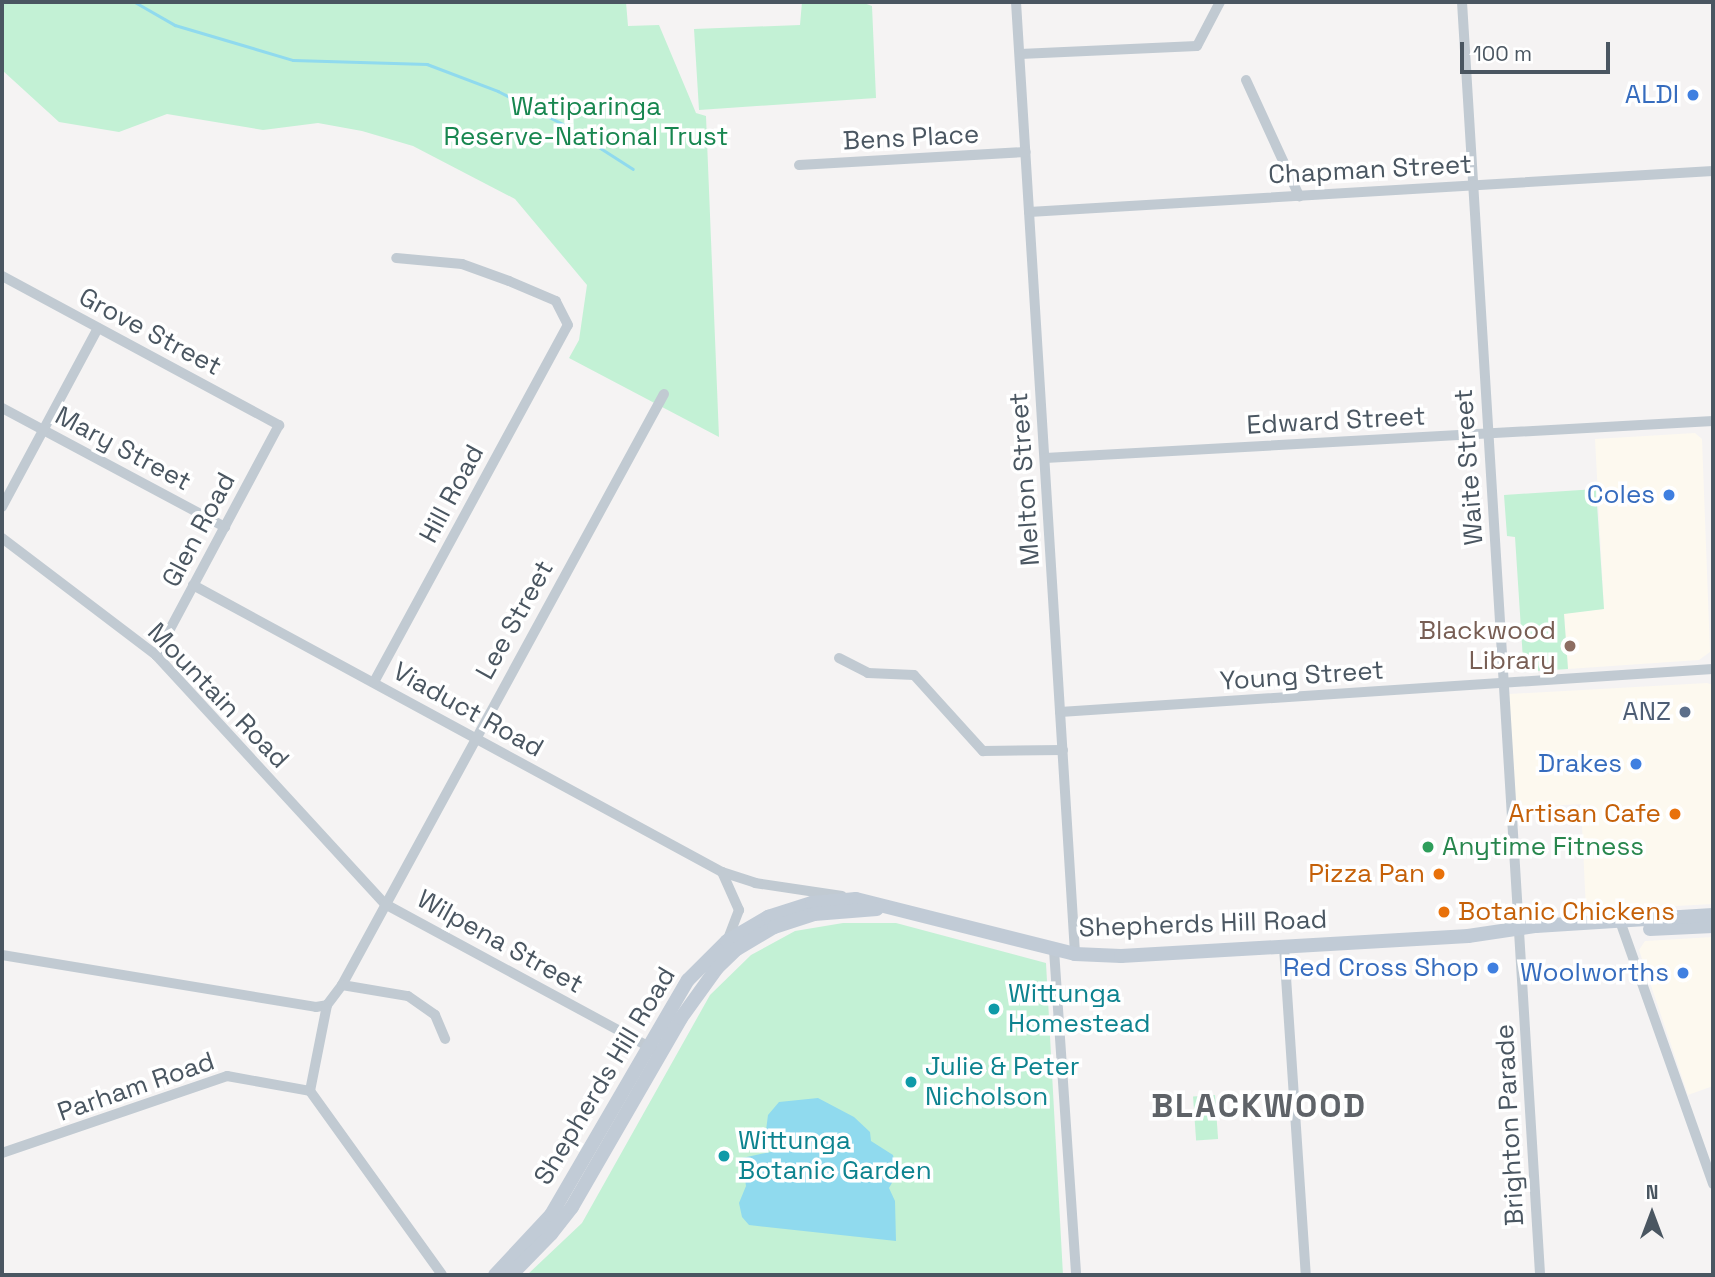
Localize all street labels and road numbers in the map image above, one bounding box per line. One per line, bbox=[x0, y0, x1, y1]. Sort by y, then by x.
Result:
street label: Bens Place bbox=[842, 119, 980, 157]
street label: Chapman Street bbox=[1267, 149, 1473, 191]
street label: Grove Street bbox=[73, 281, 227, 383]
street label: Waite Street bbox=[1448, 388, 1490, 546]
street label: Melton Street bbox=[1003, 391, 1047, 567]
street label: Mary Street bbox=[50, 400, 196, 498]
street label: Edward Street bbox=[1246, 401, 1426, 441]
street label: Hill Road bbox=[413, 440, 491, 548]
street label: Glen Road bbox=[156, 467, 242, 593]
street label: Lee Street bbox=[470, 555, 560, 685]
street label: Mountain Road bbox=[141, 617, 295, 775]
street label: Young Street bbox=[1219, 655, 1385, 697]
street label: Viaduct Road bbox=[387, 656, 549, 764]
street label: Wilpena Street bbox=[412, 884, 588, 1000]
street label: Shepherds Hill Road bbox=[1078, 904, 1328, 944]
street label: Shepherds Hill Road bbox=[528, 961, 682, 1191]
street label: Brighton Parade bbox=[1489, 1023, 1531, 1227]
street label: Parham Road bbox=[53, 1046, 219, 1128]

